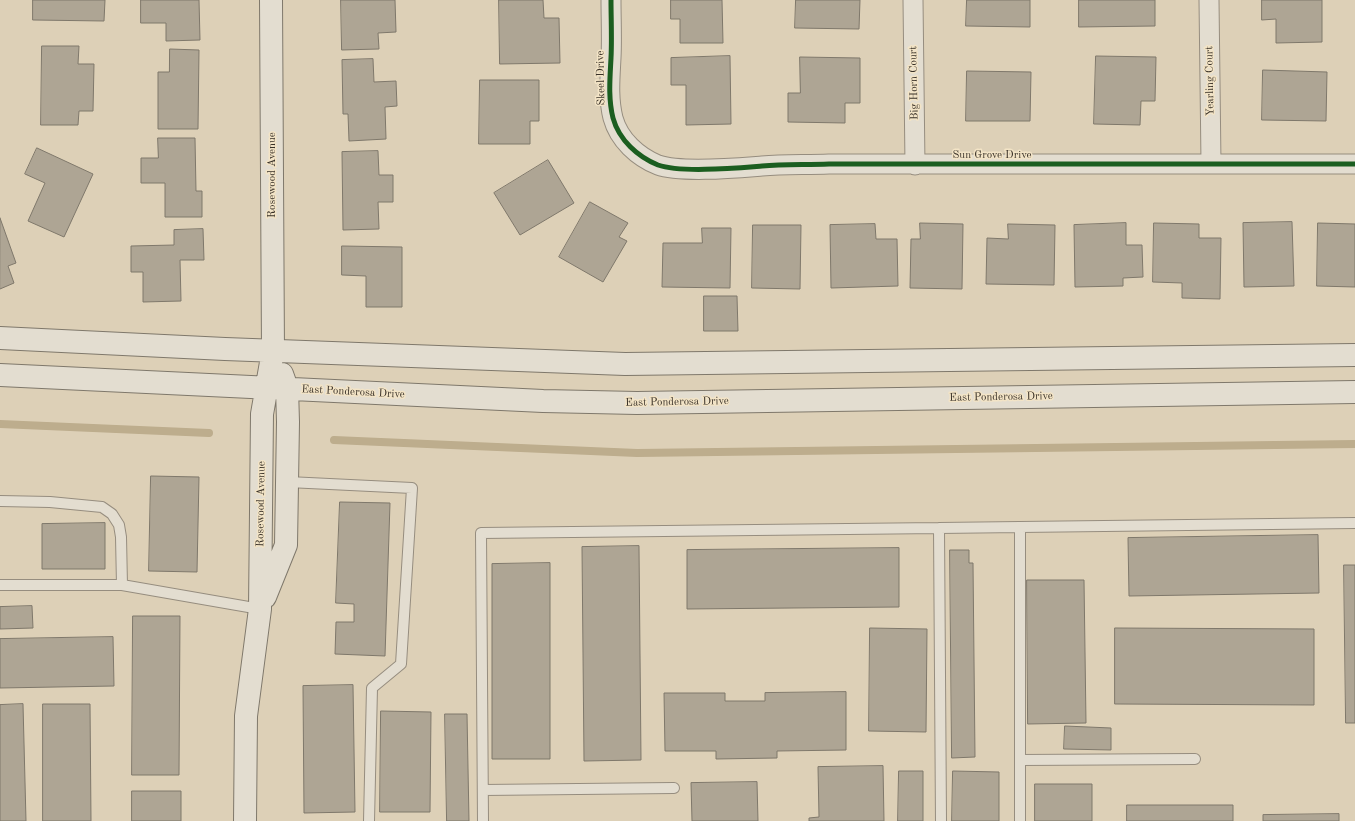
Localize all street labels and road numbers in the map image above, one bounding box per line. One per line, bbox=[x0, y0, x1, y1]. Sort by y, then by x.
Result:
street label: Big Horn Court bbox=[907, 46, 921, 120]
street label: Yearling Court bbox=[1203, 46, 1217, 116]
street label: Skeel Drive bbox=[594, 50, 608, 106]
street label: Rosewood Avenue bbox=[265, 132, 279, 218]
street label: Sun Grove Drive bbox=[952, 148, 1032, 162]
street label: East Ponderosa Drive bbox=[301, 383, 405, 401]
street label: East Ponderosa Drive bbox=[949, 389, 1053, 405]
street label: East Ponderosa Drive bbox=[625, 394, 729, 410]
street label: Rosewood Avenue bbox=[254, 461, 268, 547]

